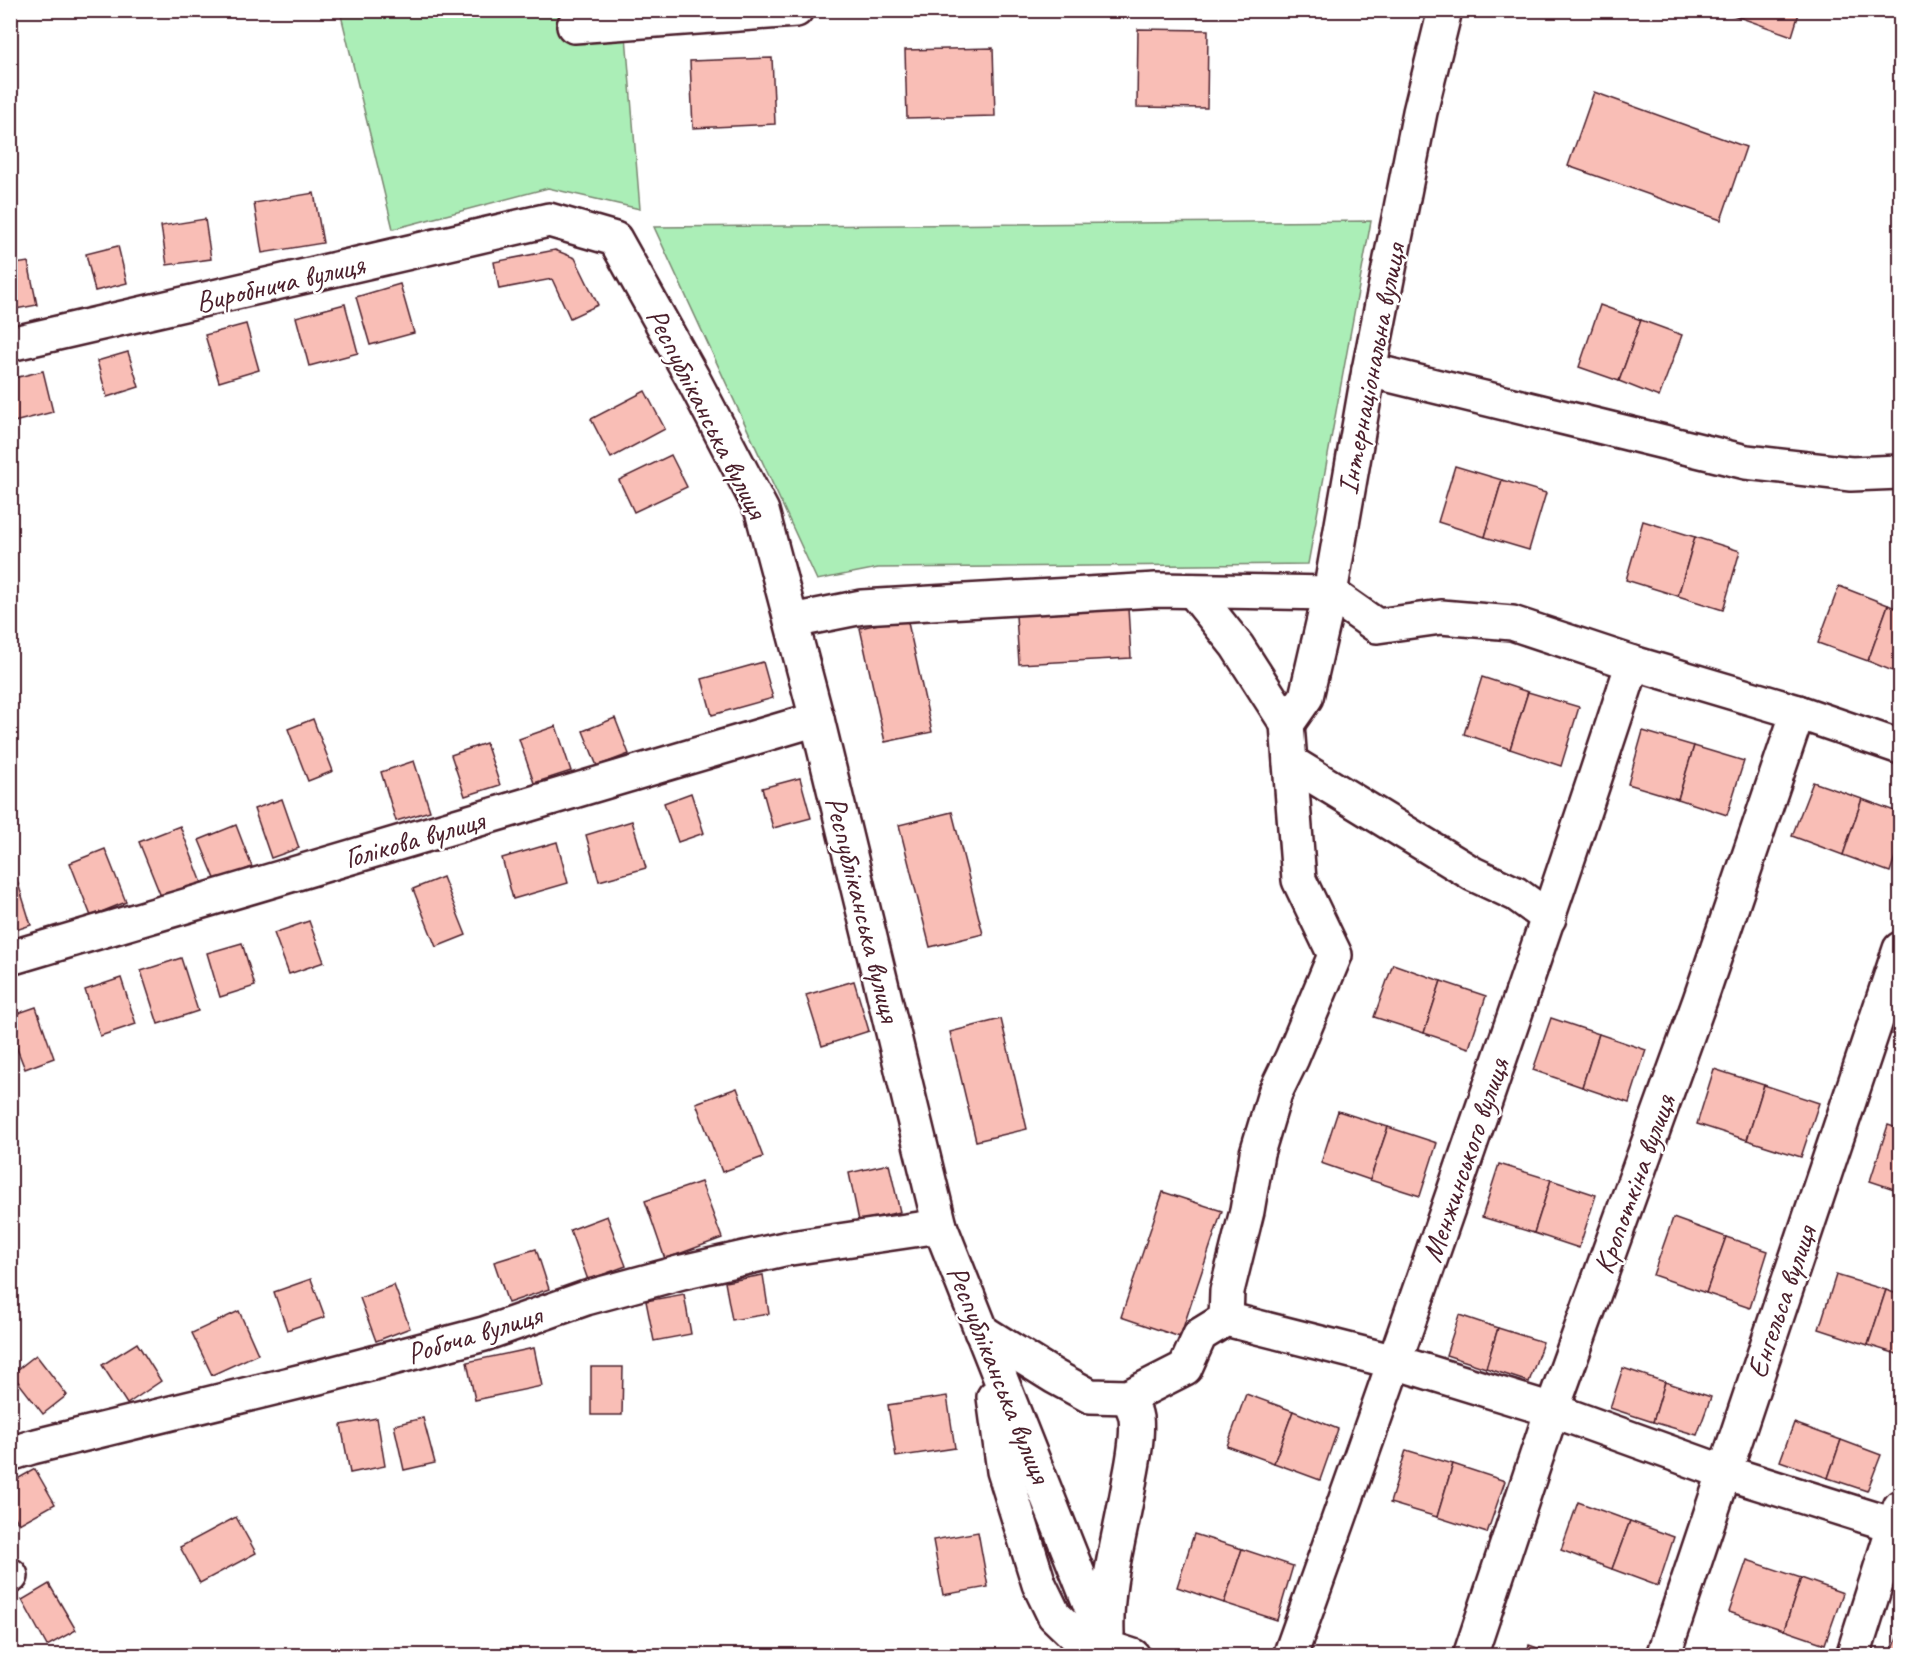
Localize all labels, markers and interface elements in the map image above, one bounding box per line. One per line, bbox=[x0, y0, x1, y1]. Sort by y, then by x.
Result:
street label: Інтернаціональна вулиця bbox=[1328, 238, 1414, 498]
street label: Виробнича вулиця bbox=[192, 245, 369, 321]
street label: Республіканська вулиця bbox=[638, 302, 777, 527]
street label: Республіканська вулиця bbox=[817, 793, 910, 1028]
street label: Голікова вулиця bbox=[340, 800, 491, 877]
street label: Менжинського вулиця bbox=[1412, 1052, 1518, 1267]
street label: Кропоткіна вулиця bbox=[1584, 1088, 1684, 1279]
street label: Енгельса вулиця bbox=[1737, 1219, 1826, 1383]
street label: Республіканська вулиця bbox=[938, 1260, 1061, 1490]
street label: Робоча вулиця bbox=[402, 1295, 549, 1372]

